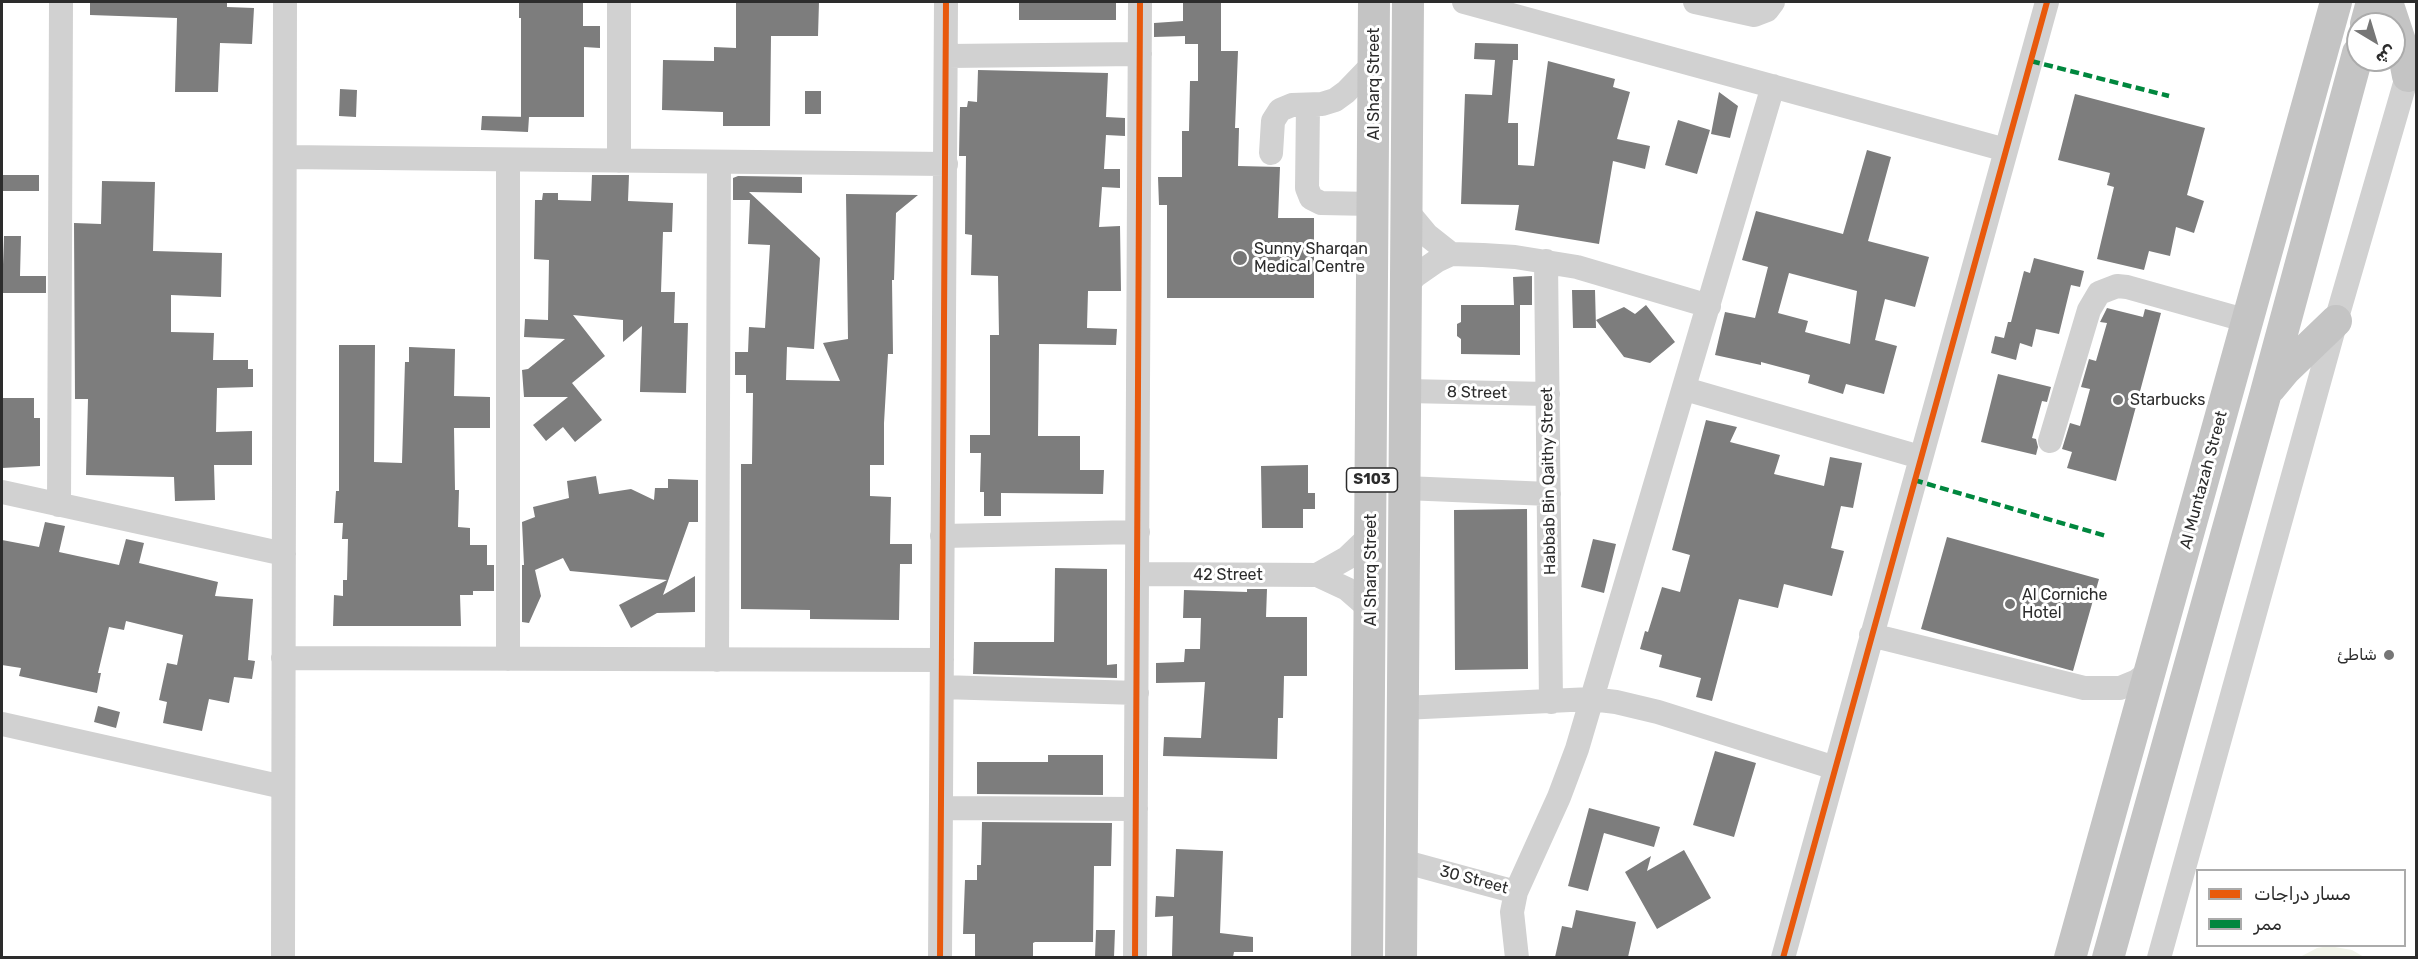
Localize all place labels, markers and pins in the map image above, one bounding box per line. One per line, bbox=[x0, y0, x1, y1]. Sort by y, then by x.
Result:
place label: Sunny Sharqan Medical Centre bbox=[1254, 239, 1368, 277]
marker: Sunny Sharqan Medical Centre bbox=[1231, 249, 1249, 267]
place label: Starbucks bbox=[2130, 390, 2205, 410]
marker: Starbucks bbox=[2111, 393, 2125, 407]
place label: Al Corniche Hotel bbox=[2022, 585, 2108, 623]
marker: Al Corniche Hotel bbox=[2003, 597, 2017, 611]
place label: شاطئ bbox=[2337, 645, 2377, 665]
marker: شاطئ bbox=[2382, 648, 2396, 662]

